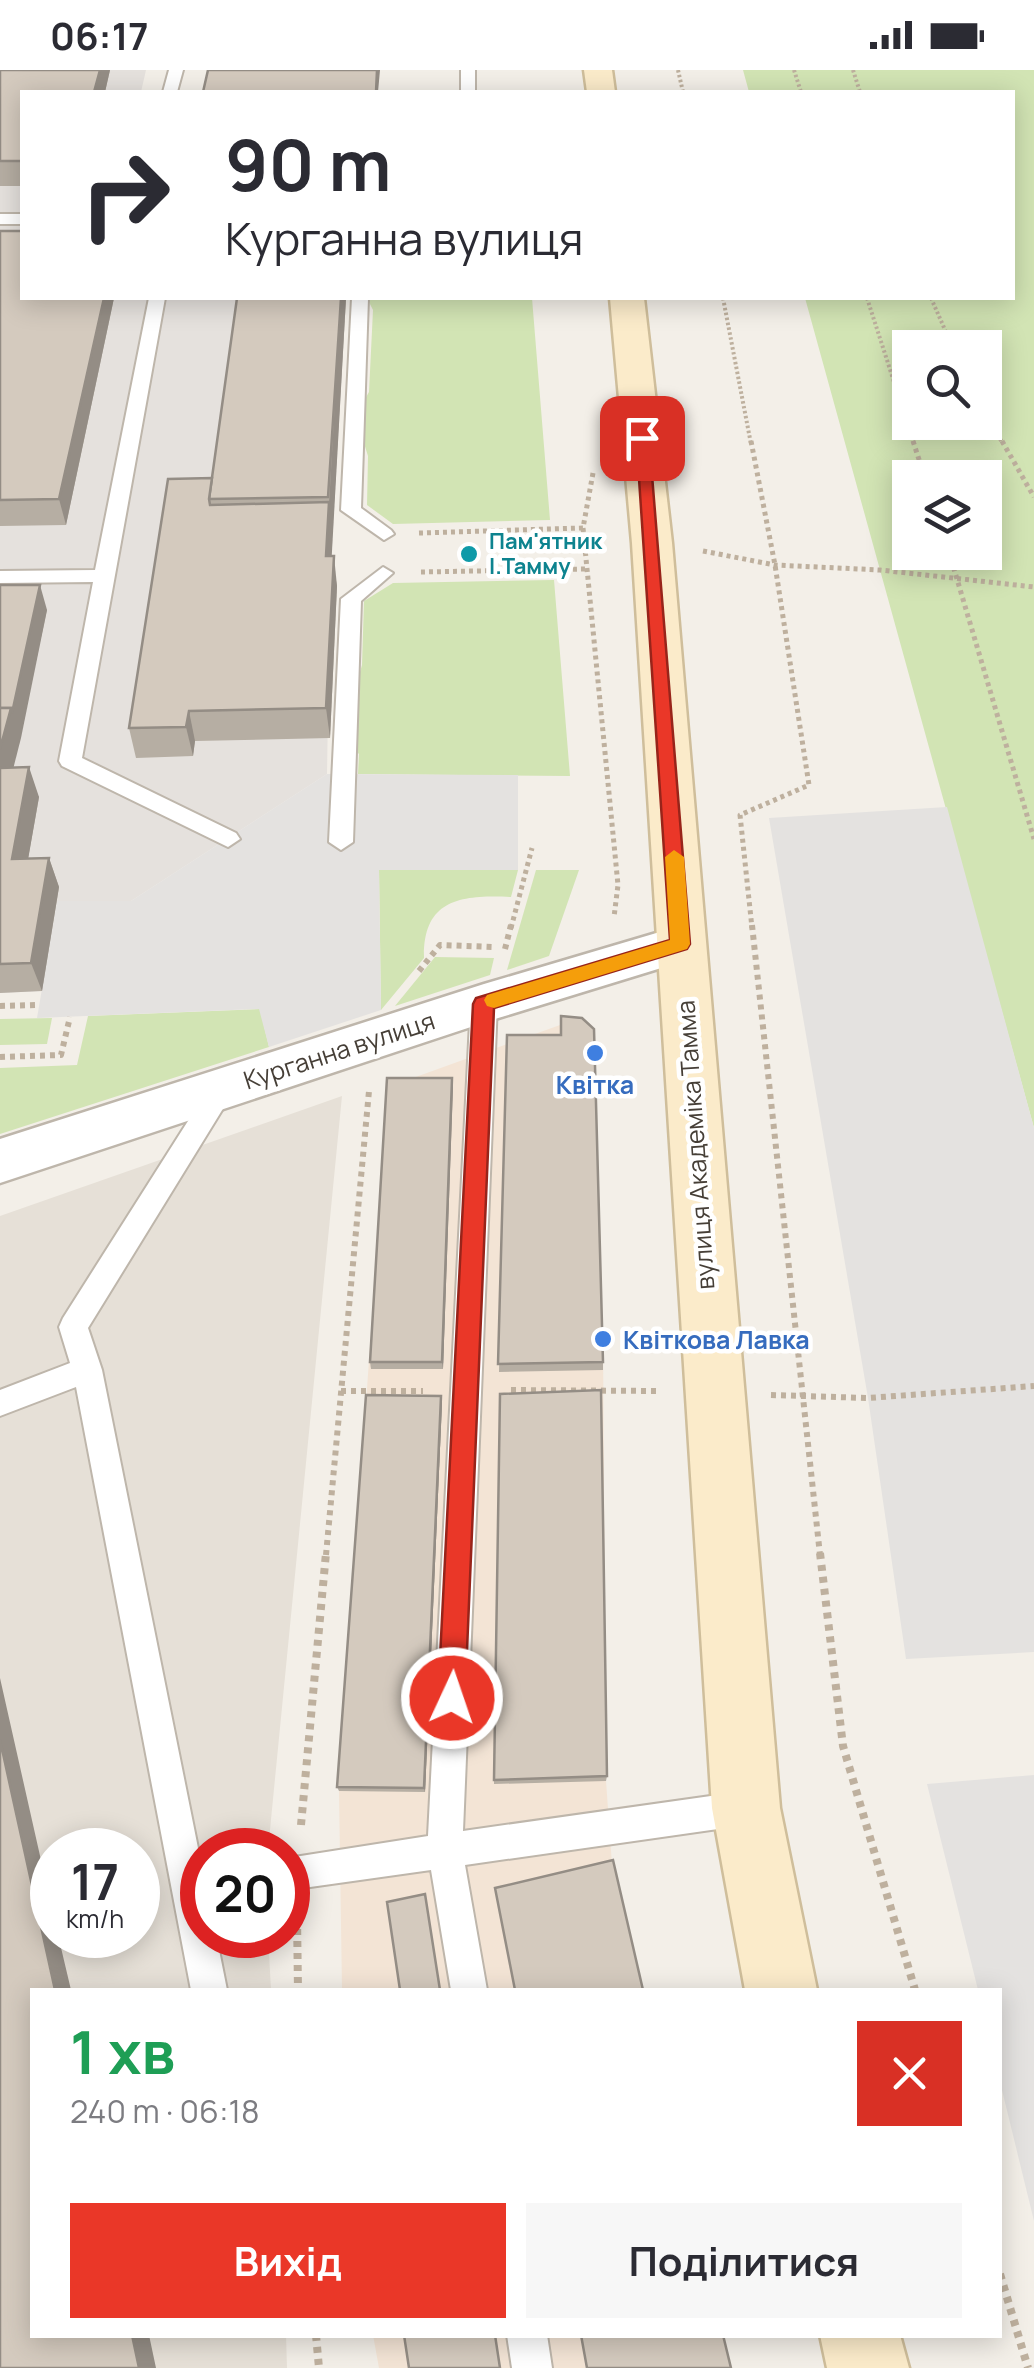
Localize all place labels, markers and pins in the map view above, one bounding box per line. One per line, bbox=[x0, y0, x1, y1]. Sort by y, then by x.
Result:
pin bbox=[600, 396, 685, 481]
place label: Пам'ятник І.Тамму bbox=[489, 526, 603, 581]
marker: Пам'ятник І.Тамму bbox=[458, 543, 480, 565]
marker: Квітка bbox=[584, 1042, 606, 1064]
place label: Квітка bbox=[556, 1067, 634, 1102]
place label: Квіткова Лавка bbox=[623, 1322, 810, 1357]
marker: Квіткова Лавка bbox=[592, 1328, 614, 1350]

